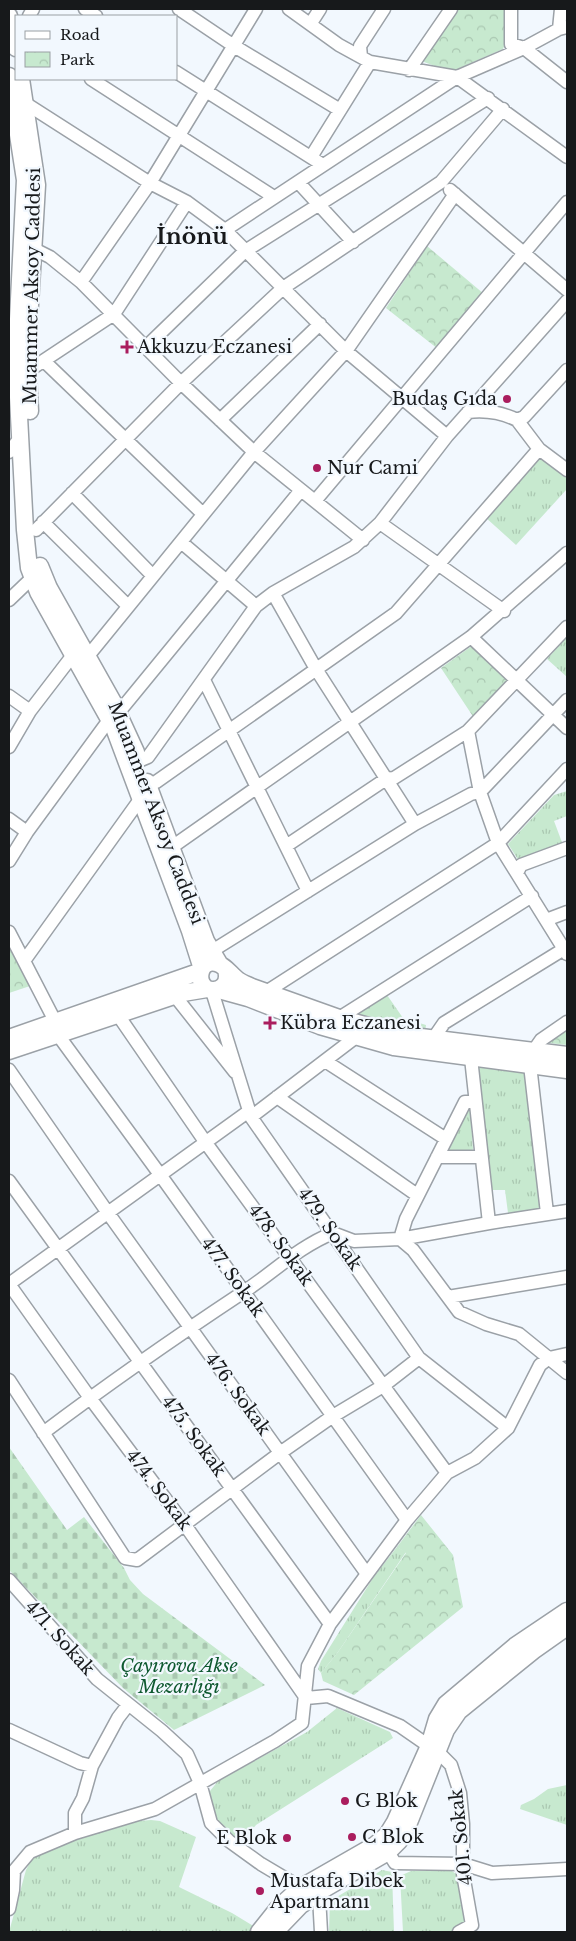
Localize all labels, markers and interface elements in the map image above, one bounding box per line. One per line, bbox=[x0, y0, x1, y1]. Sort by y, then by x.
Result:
legend bbox=[15, 15, 178, 80]
text: Road bbox=[60, 25, 100, 44]
text: Park bbox=[60, 50, 96, 69]
street label: Muammer Aksoy Caddesi bbox=[19, 167, 45, 405]
district label: İnönü bbox=[156, 223, 228, 250]
place label: Akkuzu Eczanesi bbox=[136, 336, 292, 358]
marker: Akkuzu Eczanesi bbox=[121, 341, 133, 353]
place label: Budaş Gıda bbox=[392, 388, 497, 410]
marker: Budaş Gıda bbox=[501, 393, 513, 405]
place label: Nur Cami bbox=[327, 457, 418, 479]
marker: Nur Cami bbox=[311, 462, 323, 474]
street label: Muammer Aksoy Caddesi bbox=[103, 699, 209, 927]
place label: Kübra Eczanesi bbox=[280, 1012, 421, 1034]
marker: Kübra Eczanesi bbox=[264, 1017, 276, 1029]
street label: 479. Sokak bbox=[293, 1183, 367, 1275]
street label: 478. Sokak bbox=[244, 1200, 318, 1290]
street label: 477. Sokak bbox=[197, 1233, 269, 1321]
street label: 476. Sokak bbox=[201, 1348, 275, 1440]
street label: 475. Sokak bbox=[157, 1391, 231, 1481]
street label: 474. Sokak bbox=[122, 1445, 196, 1535]
street label: 471. Sokak bbox=[21, 1596, 99, 1680]
park label: Çayırova Akse Mezarlığı bbox=[120, 1655, 238, 1698]
street label: 401. Sokak bbox=[445, 1788, 477, 1886]
place label: G Blok bbox=[355, 1790, 418, 1812]
marker: G Blok bbox=[339, 1795, 351, 1807]
place label: C Blok bbox=[362, 1826, 424, 1848]
place label: E Blok bbox=[216, 1827, 277, 1849]
marker: C Blok bbox=[346, 1831, 358, 1843]
marker: E Blok bbox=[281, 1832, 293, 1844]
place label: Mustafa Dibek Apartmanı bbox=[269, 1870, 404, 1913]
marker: Mustafa Dibek Apartmanı bbox=[254, 1885, 266, 1897]

